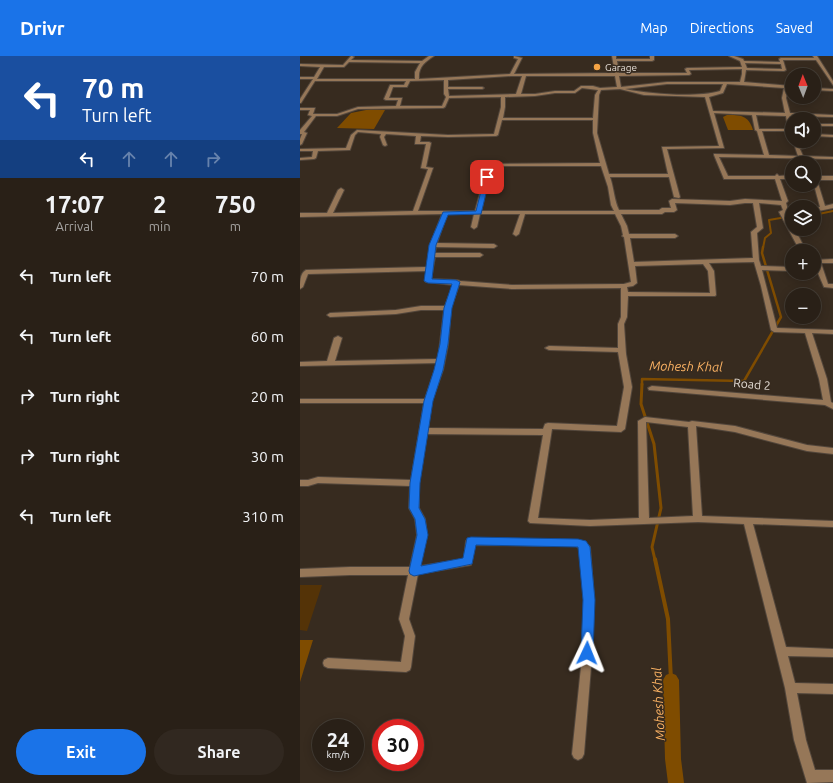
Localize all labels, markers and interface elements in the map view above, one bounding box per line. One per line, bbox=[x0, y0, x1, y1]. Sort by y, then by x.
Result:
text: Drivr bbox=[20, 17, 65, 39]
text: Map bbox=[640, 20, 668, 36]
text: Directions bbox=[690, 20, 754, 36]
text: Saved bbox=[776, 20, 813, 36]
marker: Garage bbox=[592, 62, 602, 72]
place label: Garage bbox=[605, 62, 637, 73]
north arrow bbox=[785, 68, 821, 104]
map controls bbox=[785, 68, 821, 324]
icon: left bbox=[16, 72, 68, 124]
text: 70 m bbox=[82, 72, 144, 103]
text: Turn left bbox=[82, 105, 152, 125]
button: sound bbox=[785, 112, 821, 148]
icon: left bbox=[76, 148, 98, 170]
icon: ahead bbox=[118, 148, 140, 170]
icon: ahead bbox=[160, 148, 182, 170]
icon: right bbox=[202, 148, 224, 170]
button: search bbox=[785, 156, 821, 192]
pin bbox=[470, 160, 504, 194]
icon: arrive bbox=[476, 166, 498, 188]
text: 17:07 bbox=[44, 191, 104, 218]
text: 2 bbox=[153, 191, 166, 218]
text: 750 bbox=[215, 191, 256, 218]
button: layers bbox=[785, 200, 821, 236]
text: Arrival bbox=[55, 219, 93, 233]
text: min bbox=[149, 219, 171, 233]
text: m bbox=[230, 219, 241, 233]
button: + bbox=[785, 244, 821, 280]
icon: left bbox=[16, 265, 38, 287]
text: Turn left bbox=[50, 268, 111, 285]
text: 70 m bbox=[251, 268, 284, 285]
button: − bbox=[785, 288, 821, 324]
icon: left bbox=[16, 325, 38, 347]
text: Turn left bbox=[50, 328, 111, 345]
text: 60 m bbox=[251, 328, 284, 345]
water label: Mohesh Khal bbox=[649, 358, 723, 374]
street label: Road 2 bbox=[733, 376, 771, 392]
icon: right bbox=[16, 385, 38, 407]
text: Turn right bbox=[50, 388, 120, 405]
text: 20 m bbox=[251, 388, 284, 405]
icon: right bbox=[16, 445, 38, 467]
text: Turn right bbox=[50, 448, 120, 465]
text: 30 m bbox=[251, 448, 284, 465]
icon: left bbox=[16, 505, 38, 527]
text: Turn left bbox=[50, 508, 111, 525]
text: 310 m bbox=[242, 508, 284, 525]
position arrow bbox=[566, 632, 608, 674]
water label: Mohesh Khal bbox=[649, 667, 667, 741]
speed limit sign: 30 bbox=[372, 719, 424, 771]
text: 24 bbox=[327, 728, 349, 751]
button: Exit bbox=[16, 729, 146, 775]
button: Share bbox=[154, 729, 284, 775]
text: km/h bbox=[326, 749, 350, 760]

